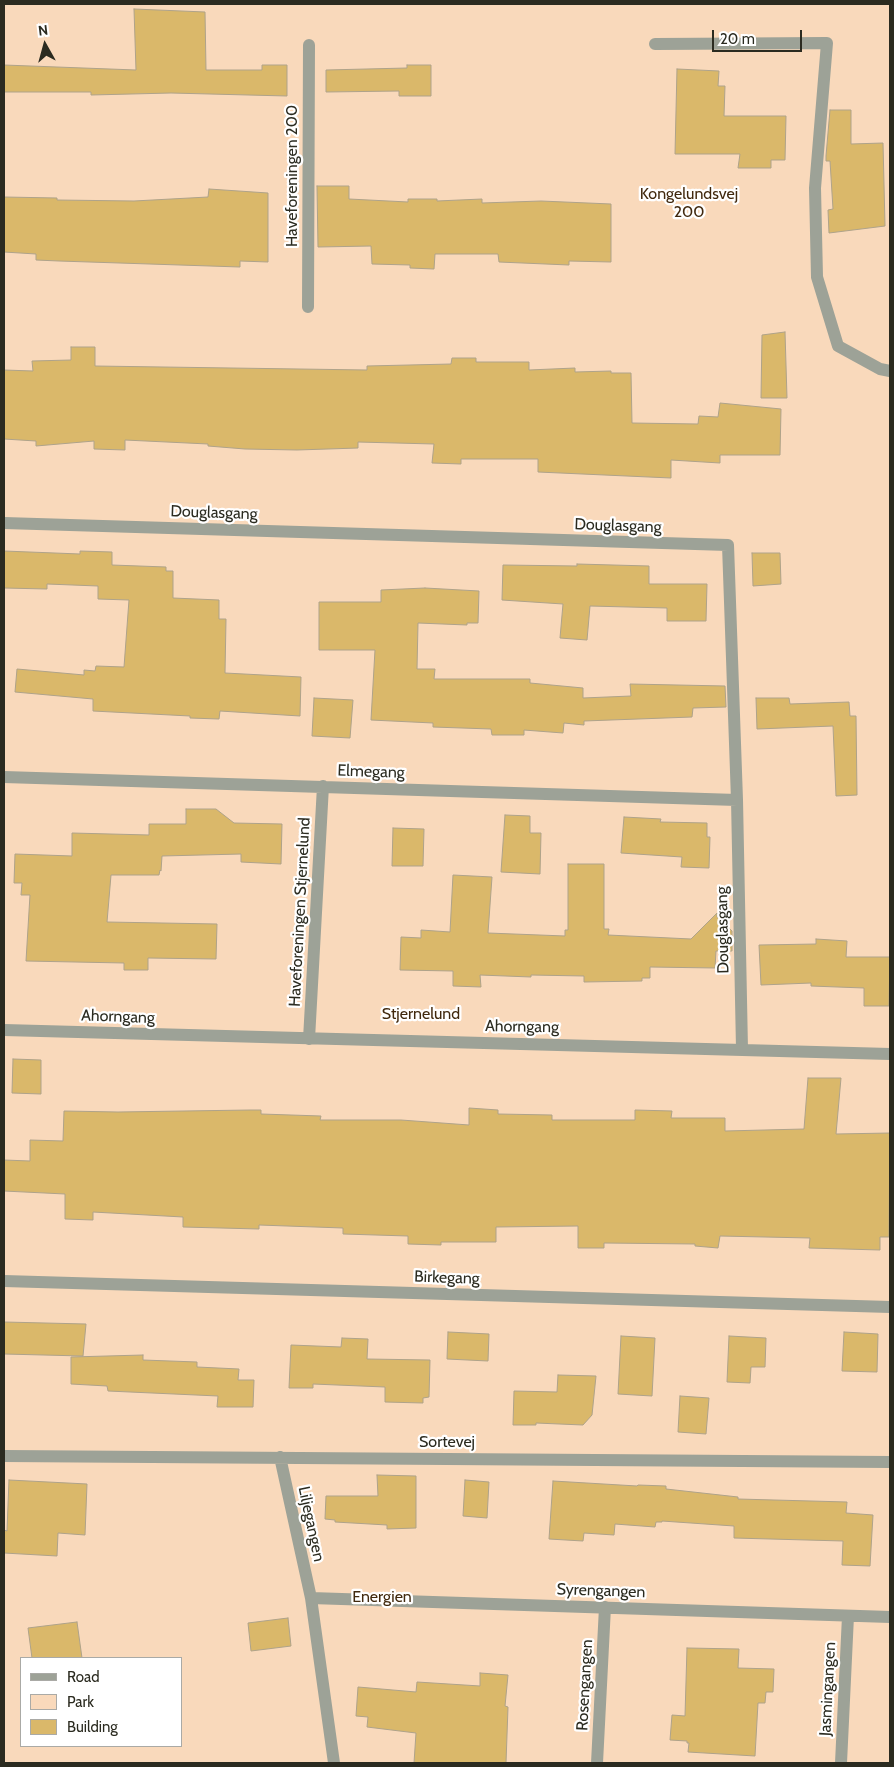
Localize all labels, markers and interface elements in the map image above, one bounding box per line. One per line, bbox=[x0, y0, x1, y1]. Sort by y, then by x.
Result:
north arrow bbox=[20, 20, 70, 70]
scale bar bbox=[714, 20, 804, 52]
text: N bbox=[37, 21, 49, 40]
text: 20 m bbox=[720, 30, 755, 48]
street label: Haveforeningen 200 bbox=[282, 105, 302, 247]
park label: Kongelundsvej 200 bbox=[640, 184, 738, 222]
street label: Douglasgang bbox=[170, 502, 258, 524]
street label: Douglasgang bbox=[574, 515, 662, 537]
street label: Elmegang bbox=[337, 761, 405, 783]
street label: Haveforeningen Stjernelund bbox=[285, 817, 315, 1007]
street label: Douglasgang bbox=[713, 886, 733, 974]
park label: Stjernelund bbox=[382, 1004, 460, 1024]
street label: Ahorngang bbox=[81, 1006, 155, 1028]
street label: Ahorngang bbox=[485, 1017, 559, 1037]
street label: Birkegang bbox=[414, 1267, 480, 1289]
street label: Sortevej bbox=[419, 1432, 475, 1452]
street label: Liljegangen bbox=[294, 1485, 328, 1563]
street label: Syrengangen bbox=[556, 1580, 646, 1602]
park label: Energien bbox=[352, 1587, 412, 1607]
street label: Rosengangen bbox=[573, 1639, 597, 1731]
street label: Jasmingangen bbox=[816, 1641, 840, 1737]
legend bbox=[20, 1657, 182, 1747]
text: Road bbox=[67, 1668, 100, 1686]
text: Park bbox=[67, 1693, 94, 1711]
text: Building bbox=[67, 1718, 118, 1736]

